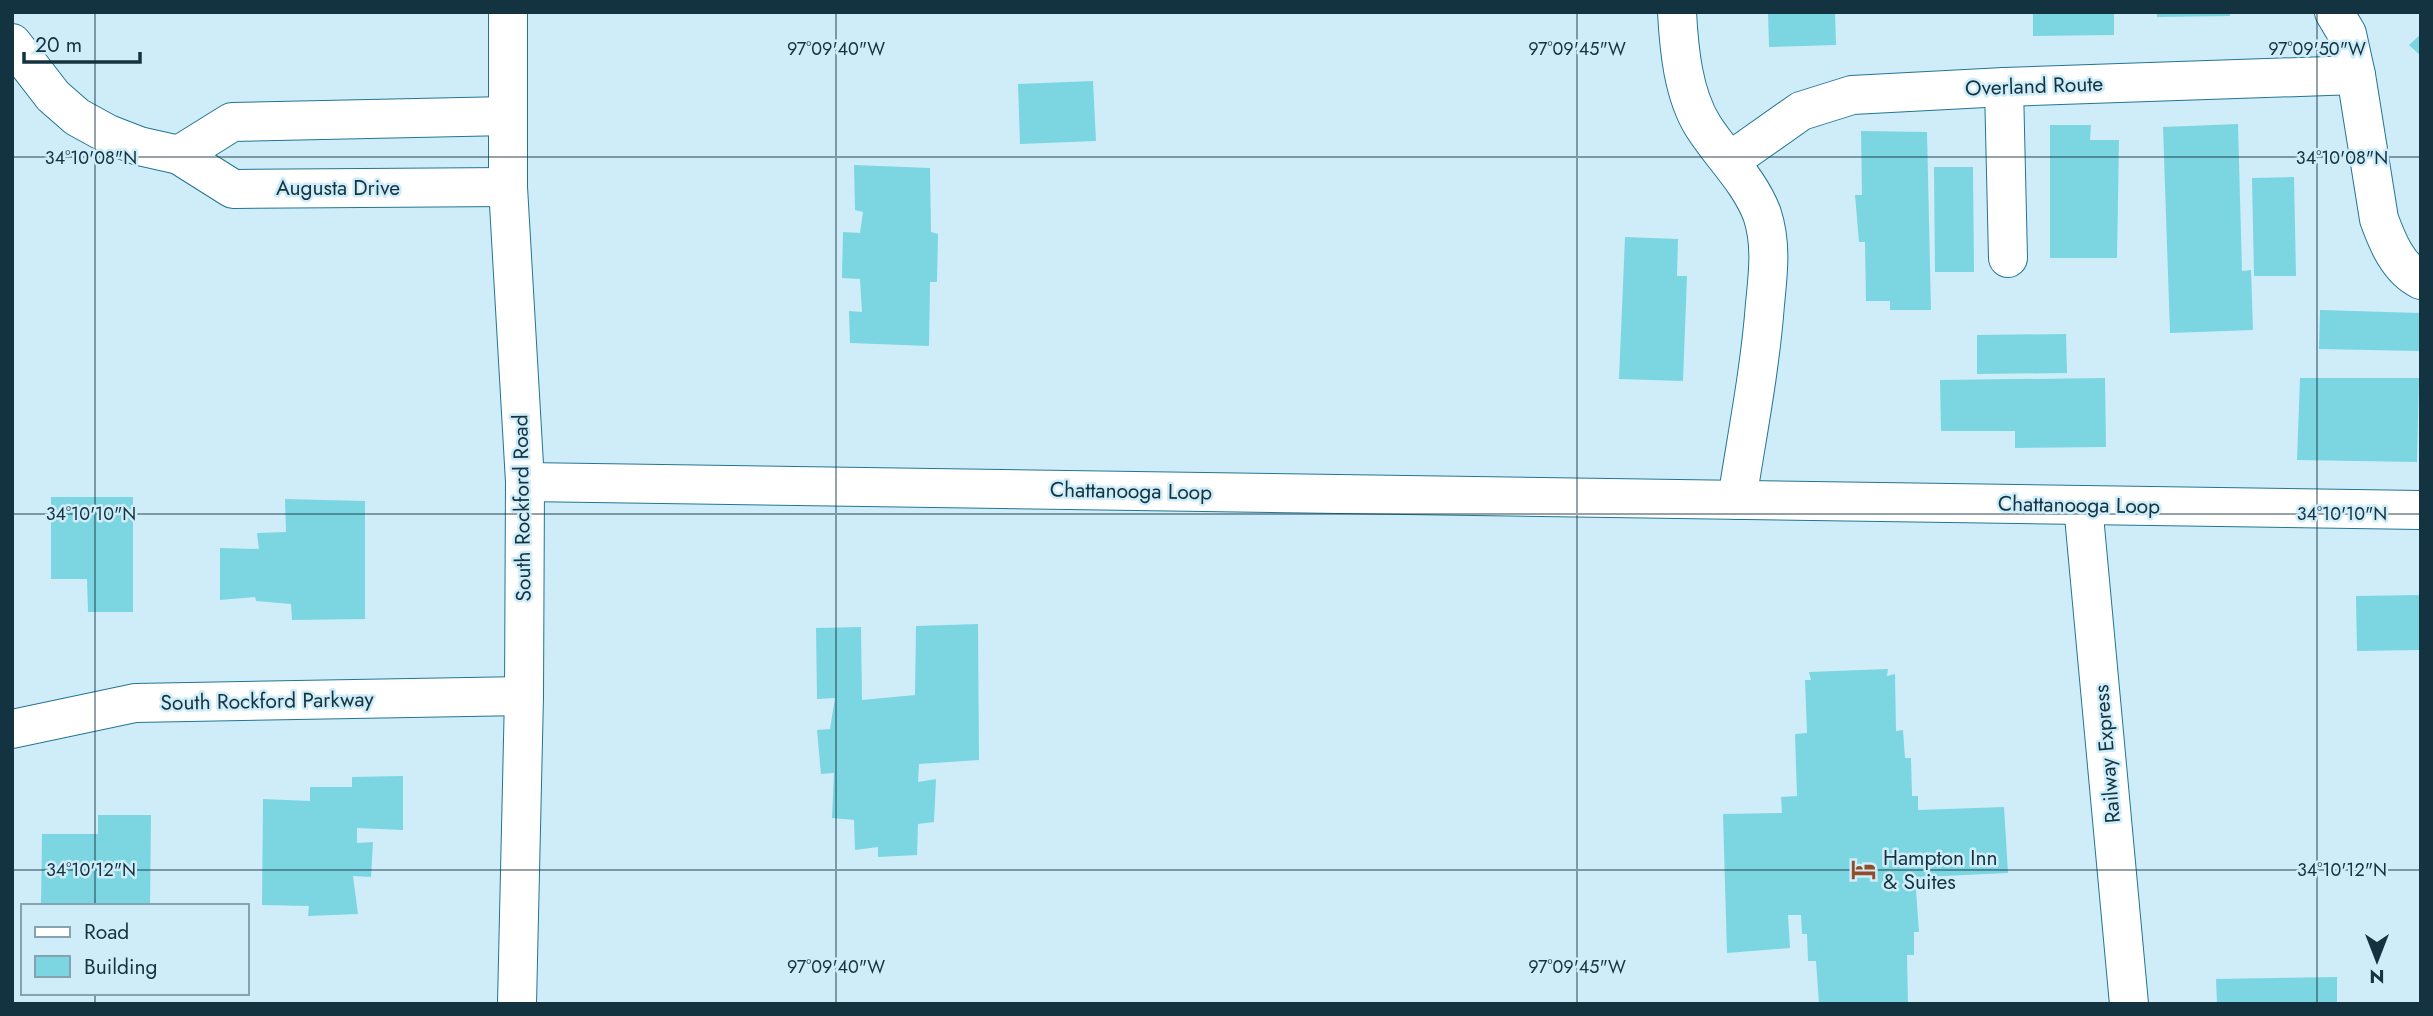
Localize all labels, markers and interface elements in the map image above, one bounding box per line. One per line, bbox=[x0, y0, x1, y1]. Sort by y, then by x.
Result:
scale bar bbox=[24, 21, 140, 65]
text: 20 m bbox=[35, 30, 82, 60]
text: 97°09'40"W bbox=[787, 36, 885, 62]
text: 97°09'45"W bbox=[1528, 36, 1626, 62]
text: 97°09'50"W bbox=[2268, 36, 2366, 62]
street label: Overland Route bbox=[1964, 69, 2104, 103]
text: 34°10'08"N bbox=[45, 145, 137, 171]
text: 34°10'08"N bbox=[2296, 145, 2388, 171]
street label: Augusta Drive bbox=[276, 173, 400, 203]
street label: South Rockford Road bbox=[505, 414, 539, 602]
street label: Chattanooga Loop bbox=[1050, 475, 1212, 507]
street label: Chattanooga Loop bbox=[1998, 489, 2160, 521]
text: 34°10'10"N bbox=[46, 501, 136, 527]
text: 34°10'10"N bbox=[2297, 501, 2387, 527]
street label: Railway Express bbox=[2086, 683, 2128, 825]
street label: South Rockford Parkway bbox=[160, 684, 375, 718]
place label: Hampton Inn & Suites bbox=[1883, 843, 1998, 897]
hotel icon: Hampton Inn & Suites bbox=[1849, 856, 1877, 884]
text: 34°10'12"N bbox=[46, 857, 136, 883]
text: 34°10'12"N bbox=[2297, 857, 2387, 883]
legend bbox=[21, 904, 248, 995]
text: Road bbox=[84, 917, 129, 947]
north arrow bbox=[2342, 925, 2412, 995]
text: Building bbox=[84, 952, 157, 982]
text: 97°09'40"W bbox=[787, 954, 885, 980]
text: 97°09'45"W bbox=[1528, 954, 1626, 980]
text: N bbox=[2369, 963, 2385, 990]

